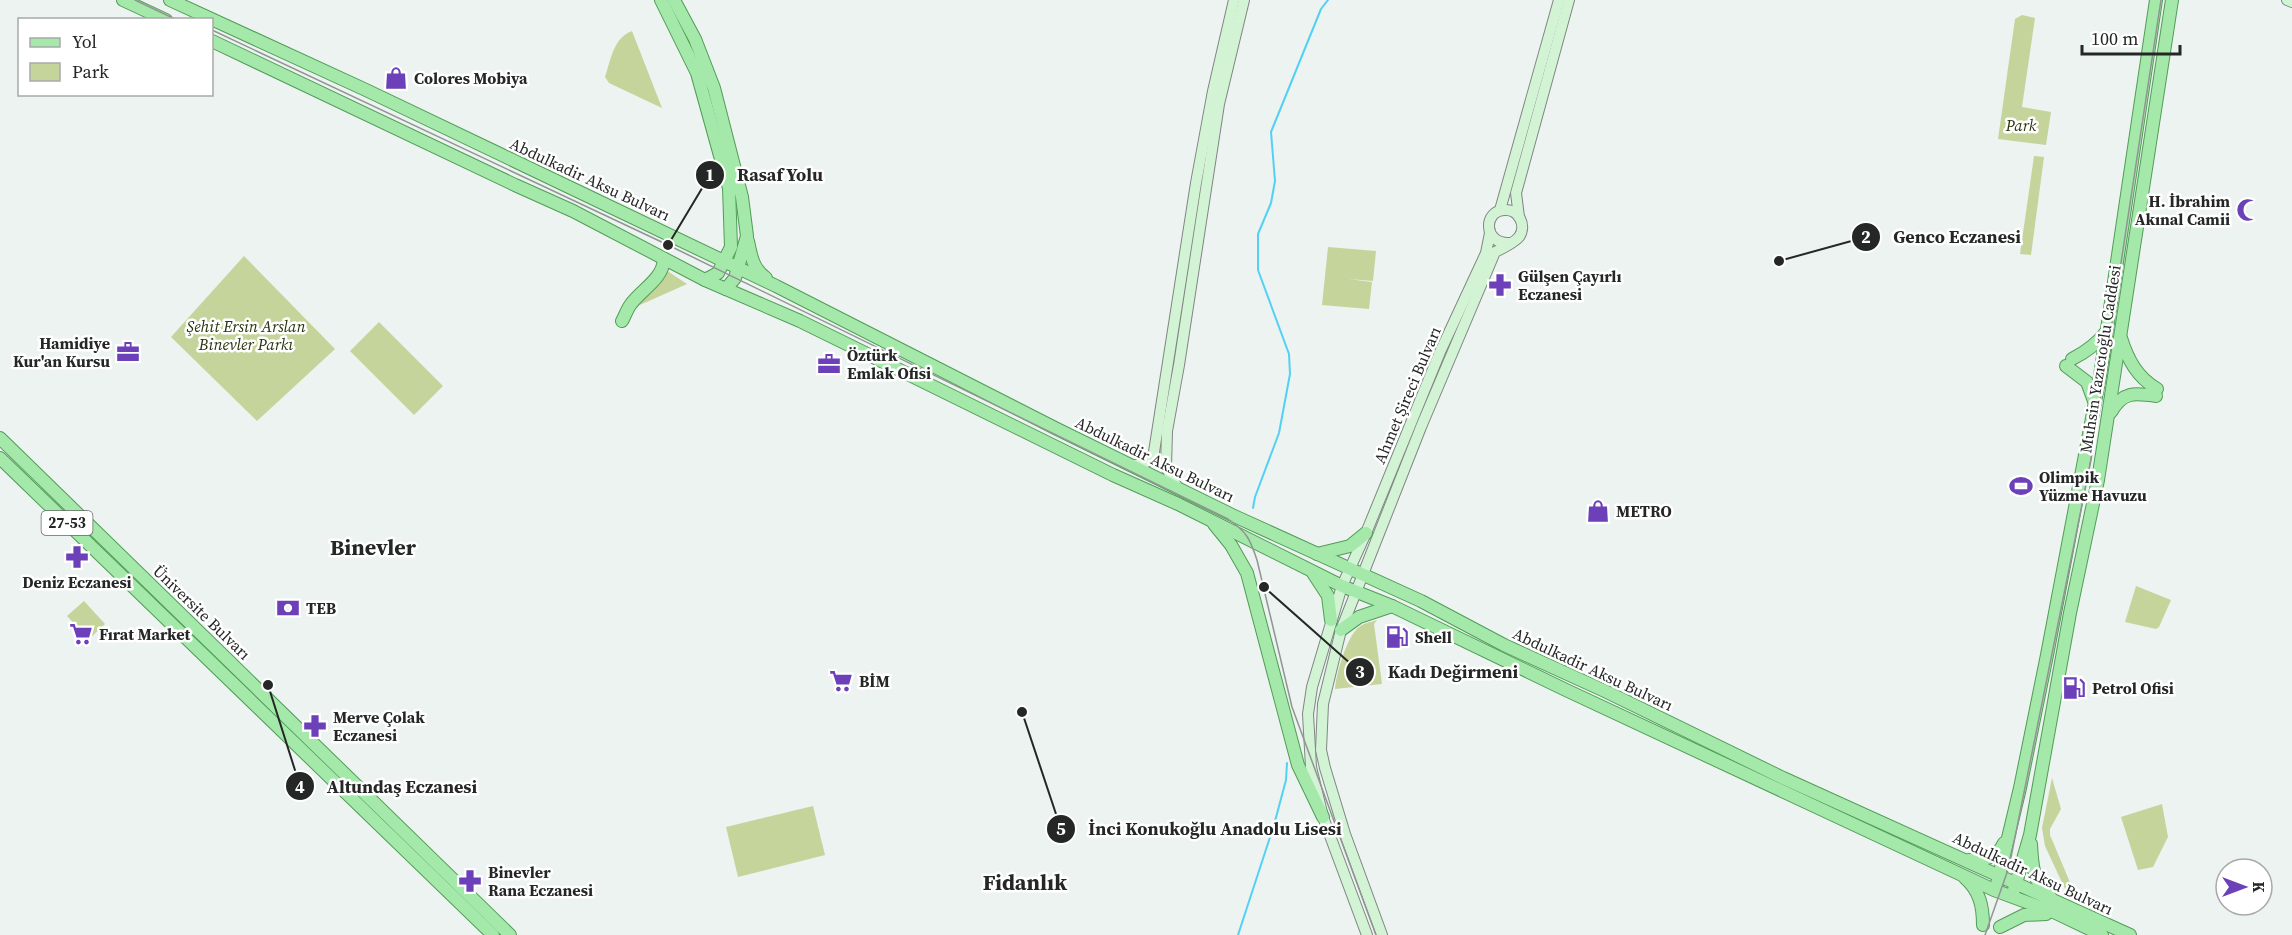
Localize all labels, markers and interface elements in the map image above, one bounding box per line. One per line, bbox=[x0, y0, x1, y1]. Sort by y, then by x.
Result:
legend bbox=[18, 18, 213, 96]
scale bar bbox=[2082, 18, 2180, 56]
text: 100 m bbox=[2091, 26, 2138, 51]
text: Yol bbox=[72, 29, 97, 54]
text: Park bbox=[72, 59, 109, 84]
shop icon: Colores Mobiya bbox=[383, 65, 409, 91]
place label: Colores Mobiya bbox=[414, 67, 528, 89]
park label: Park bbox=[2005, 114, 2037, 136]
street label: Abdulkadir Aksu Bulvarı bbox=[506, 132, 674, 226]
callout: Rasaf Yolu bbox=[695, 157, 835, 193]
text: 1 bbox=[705, 162, 715, 187]
text: Rasaf Yolu bbox=[737, 162, 823, 187]
place label: H. İbrahim Akınal Camii bbox=[2135, 190, 2230, 230]
mosque icon: H. İbrahim Akınal Camii bbox=[2235, 197, 2261, 223]
callout: Genco Eczanesi bbox=[1851, 219, 2033, 255]
text: 2 bbox=[1861, 224, 1871, 249]
text: Genco Eczanesi bbox=[1893, 224, 2021, 249]
street label: Muhsin Yazıcıoğlu Caddesi bbox=[2074, 263, 2126, 455]
place label: Gülşen Çayırlı Eczanesi bbox=[1518, 265, 1622, 305]
pharmacy icon: Gülşen Çayırlı Eczanesi bbox=[1487, 272, 1513, 298]
park label: Şehit Ersin Arslan Binevler Parkı bbox=[187, 315, 305, 355]
street label: Ahmet Şireci Bulvarı bbox=[1368, 323, 1446, 467]
place label: Hamidiye Kur'an Kursu bbox=[13, 332, 110, 372]
office icon: Hamidiye Kur'an Kursu bbox=[115, 339, 141, 365]
place label: Öztürk Emlak Ofisi bbox=[847, 344, 931, 384]
office icon: Öztürk Emlak Ofisi bbox=[816, 351, 842, 377]
street label: Abdulkadir Aksu Bulvarı bbox=[1072, 411, 1238, 507]
place label: Olimpik Yüzme Havuzu bbox=[2039, 466, 2147, 506]
sports icon: Olimpik Yüzme Havuzu bbox=[2008, 473, 2034, 499]
shop icon: METRO bbox=[1585, 498, 1611, 524]
place label: METRO bbox=[1616, 500, 1672, 522]
road number: 27-53 bbox=[42, 511, 92, 535]
district label: Binevler bbox=[330, 532, 417, 562]
pharmacy icon: Deniz Eczanesi bbox=[64, 544, 90, 570]
street label: Üniversite Bulvarı bbox=[148, 560, 256, 664]
place label: Deniz Eczanesi bbox=[22, 571, 132, 593]
bank icon: TEB bbox=[275, 595, 301, 621]
place label: TEB bbox=[306, 597, 337, 619]
supermarket icon: Fırat Market bbox=[68, 621, 94, 647]
street label: Abdulkadir Aksu Bulvarı bbox=[1509, 622, 1677, 716]
place label: Fırat Market bbox=[99, 623, 191, 645]
fuel station icon: Shell bbox=[1384, 624, 1410, 650]
place label: Shell bbox=[1415, 626, 1452, 648]
callout: Kadı Değirmeni bbox=[1345, 654, 1530, 690]
text: 3 bbox=[1355, 659, 1365, 684]
text: Kadı Değirmeni bbox=[1388, 659, 1519, 684]
supermarket icon: BİM bbox=[828, 668, 854, 694]
place label: BİM bbox=[859, 670, 890, 692]
fuel station icon: Petrol Ofisi bbox=[2061, 675, 2087, 701]
place label: Petrol Ofisi bbox=[2092, 677, 2174, 699]
place label: Merve Çolak Eczanesi bbox=[333, 706, 425, 746]
pharmacy icon: Merve Çolak Eczanesi bbox=[302, 713, 328, 739]
callout: Altundaş Eczanesi bbox=[285, 768, 490, 804]
text: 4 bbox=[295, 774, 305, 799]
text: Altundaş Eczanesi bbox=[327, 774, 478, 799]
callout: İnci Konukoğlu Anadolu Lisesi bbox=[1046, 811, 1354, 847]
text: 5 bbox=[1056, 816, 1066, 841]
text: İnci Konukoğlu Anadolu Lisesi bbox=[1088, 816, 1342, 841]
street label: Abdulkadir Aksu Bulvarı bbox=[1949, 826, 2117, 920]
north arrow bbox=[2214, 857, 2274, 917]
place label: Binevler Rana Eczanesi bbox=[488, 861, 593, 901]
district label: Fidanlık bbox=[983, 867, 1068, 897]
pharmacy icon: Binevler Rana Eczanesi bbox=[457, 868, 483, 894]
text: K bbox=[2248, 881, 2270, 893]

